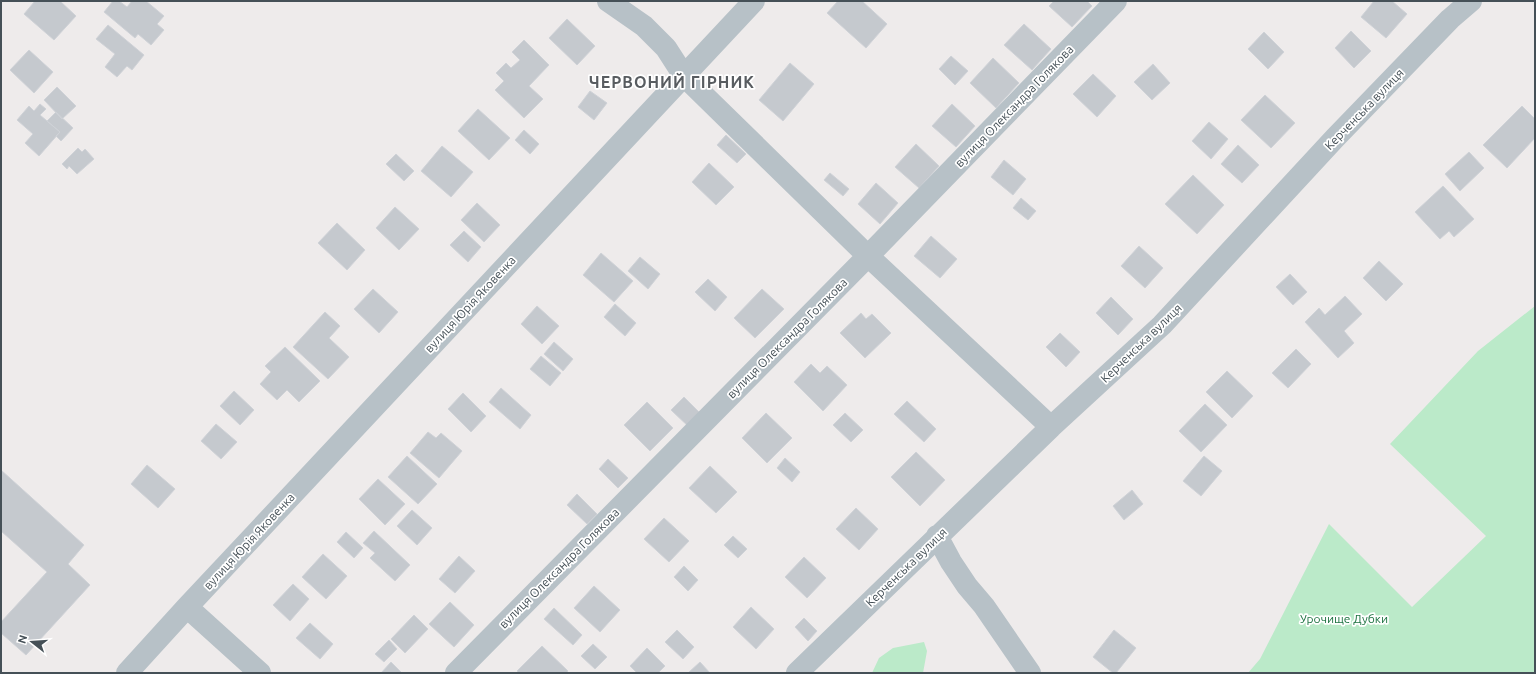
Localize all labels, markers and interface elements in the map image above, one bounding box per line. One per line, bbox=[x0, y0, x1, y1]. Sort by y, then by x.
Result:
street label: вулиця Олександра Голякова bbox=[952, 42, 1076, 170]
street label: Керченська вулиця bbox=[1322, 66, 1406, 152]
district label: ЧЕРВОНИЙ ГІРНИК bbox=[589, 72, 755, 91]
street label: вулиця Юрія Яковенка bbox=[422, 253, 518, 355]
street label: вулиця Олександра Голякова bbox=[724, 275, 850, 401]
street label: Керченська вулиця bbox=[1098, 301, 1184, 385]
street label: вулиця Юрія Яковенка bbox=[201, 490, 297, 592]
street label: вулиця Олександра Голякова bbox=[496, 505, 622, 631]
street label: Керченська вулиця bbox=[863, 525, 949, 609]
park label: Урочище Дубки bbox=[1300, 612, 1388, 625]
north arrow bbox=[12, 622, 52, 662]
text: N bbox=[15, 633, 29, 645]

